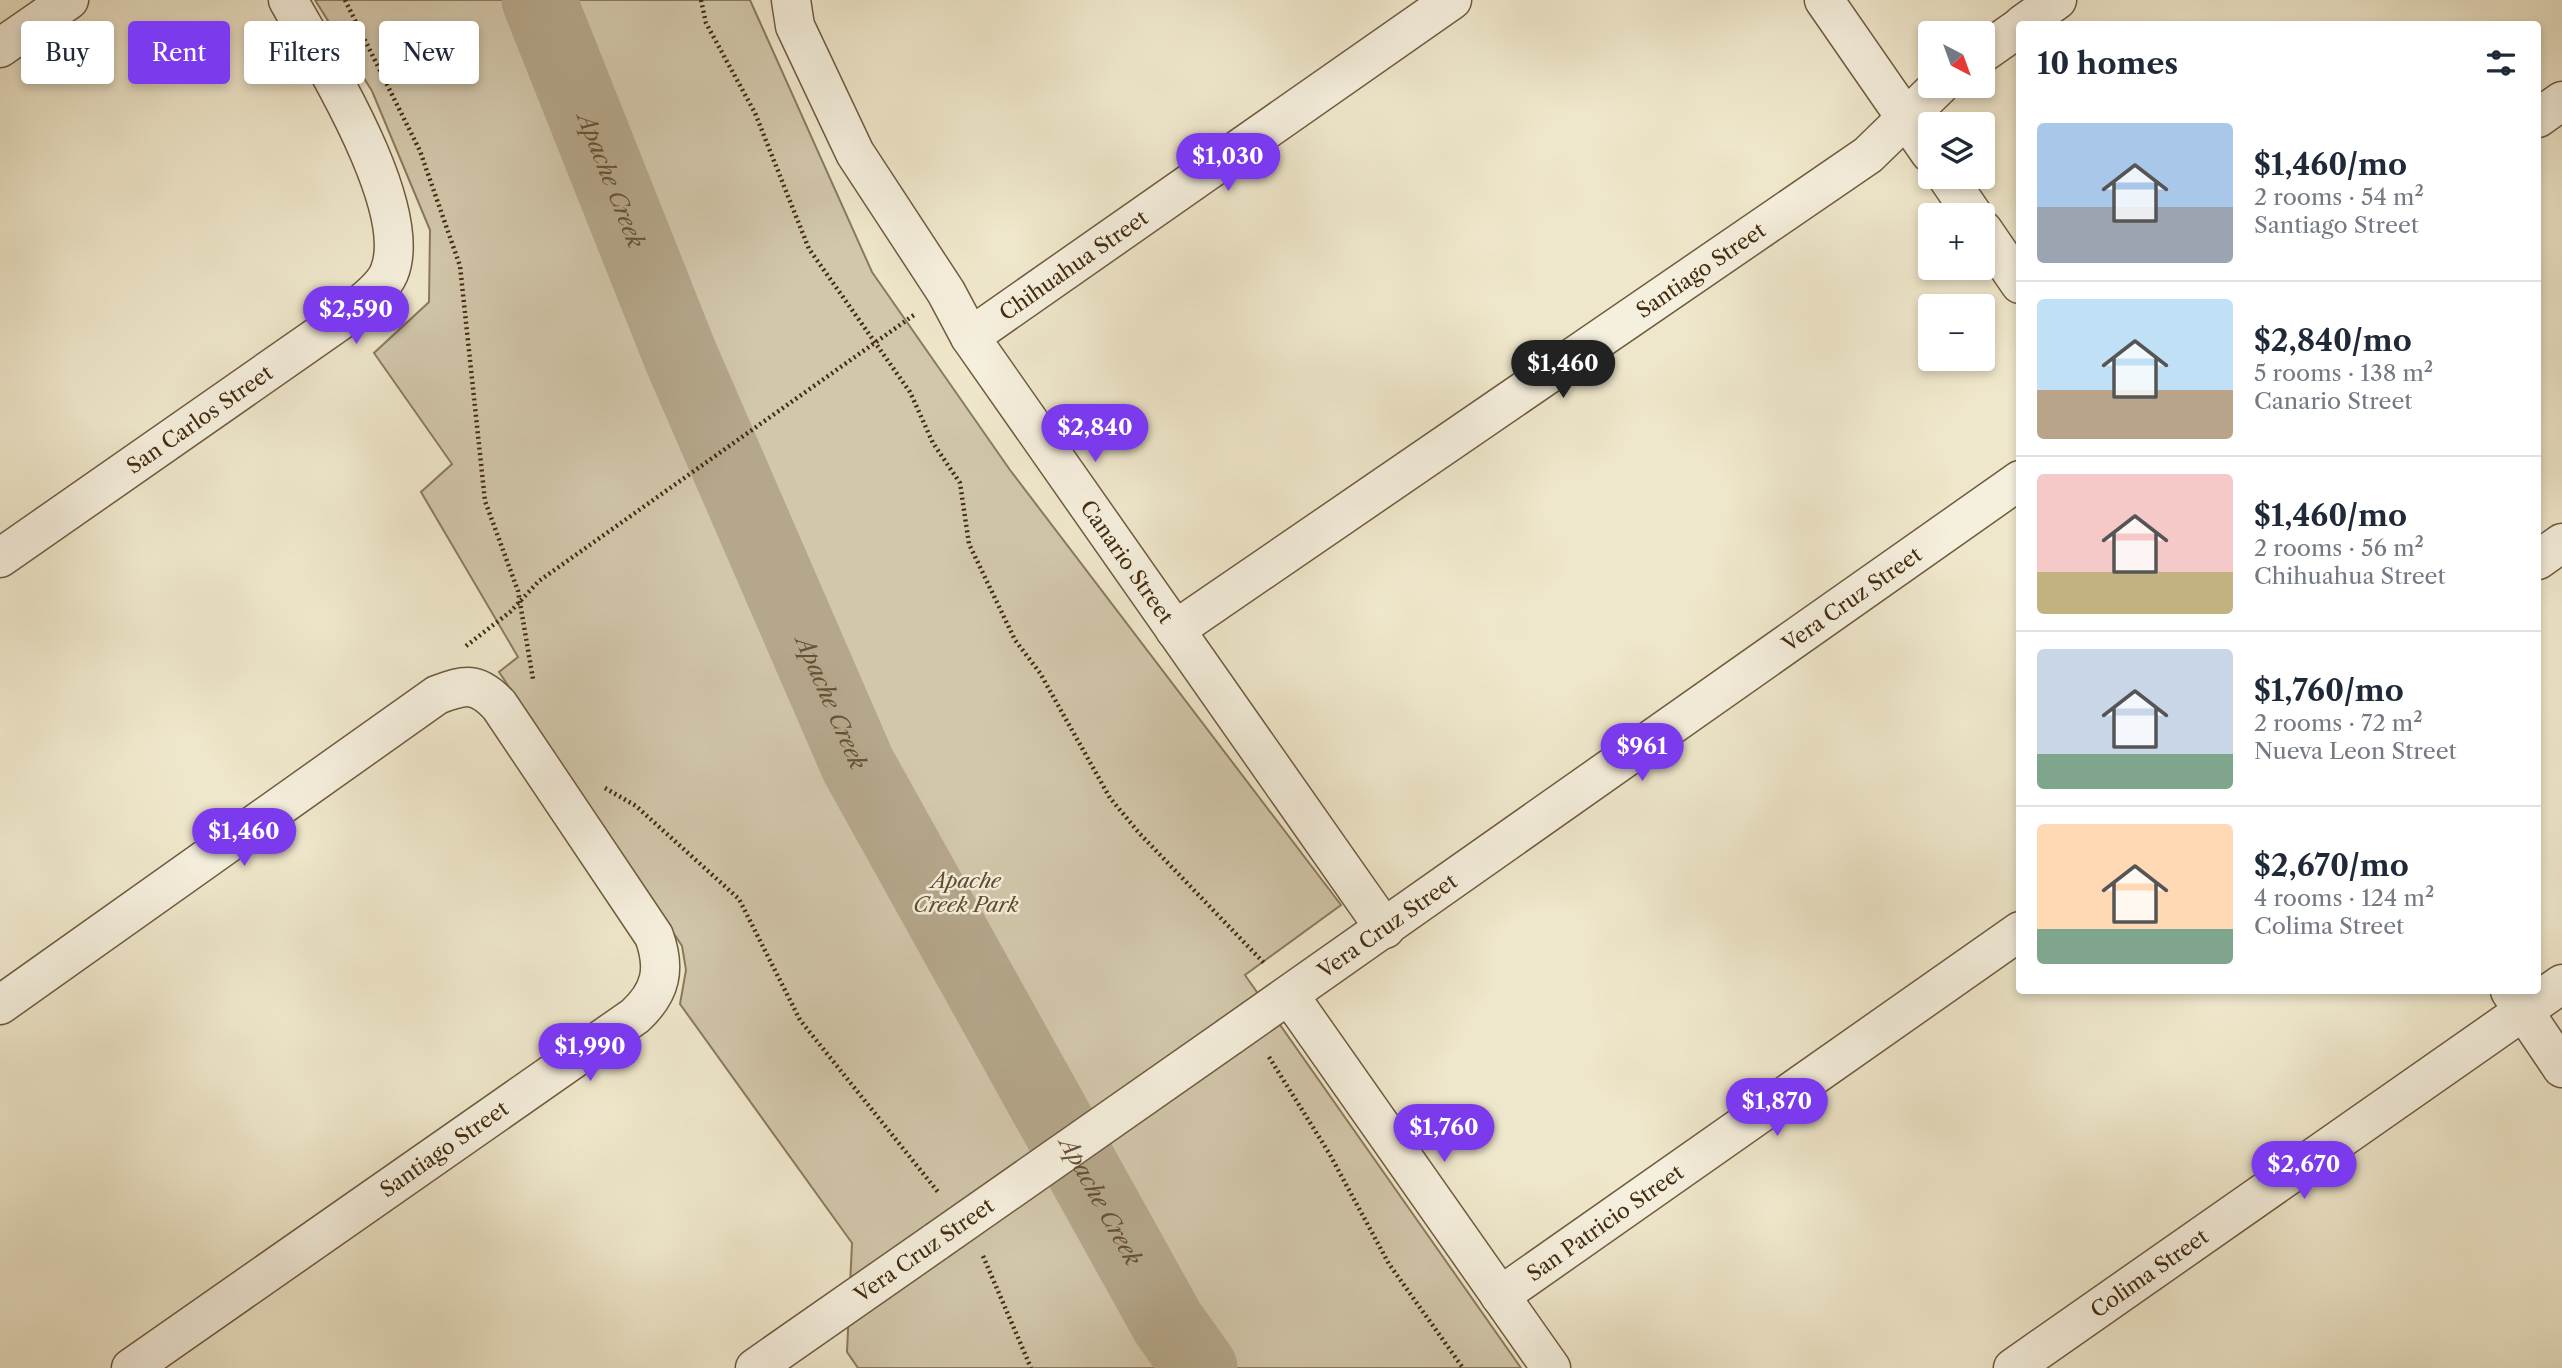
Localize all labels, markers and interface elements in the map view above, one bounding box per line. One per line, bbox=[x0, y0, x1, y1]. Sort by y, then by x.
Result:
chip: Buy bbox=[21, 21, 114, 84]
chip: Rent bbox=[128, 21, 230, 84]
chip: Filters bbox=[244, 21, 365, 84]
chip: New bbox=[379, 21, 479, 84]
north arrow bbox=[1918, 21, 1995, 98]
map controls bbox=[1918, 21, 1995, 371]
icon: filters bbox=[2482, 44, 2520, 82]
text: 10 homes bbox=[2037, 45, 2178, 82]
water label: Apache Creek bbox=[570, 106, 650, 252]
button: layers bbox=[1918, 112, 1995, 189]
pin: $1,030 bbox=[1171, 134, 1285, 193]
text: $1,030 bbox=[1192, 142, 1264, 170]
text: $1,460/mo bbox=[2254, 146, 2407, 183]
icon: home bbox=[2093, 151, 2177, 235]
text: 2 rooms · 54 m² bbox=[2254, 183, 2424, 211]
button: + bbox=[1918, 203, 1995, 280]
street label: Chihuahua Street bbox=[994, 204, 1153, 325]
text: Santiago Street bbox=[2254, 211, 2419, 239]
street label: Santiago Street bbox=[1631, 217, 1770, 323]
pin: $2,590 bbox=[299, 286, 413, 346]
button: − bbox=[1918, 294, 1995, 371]
text: $2,590 bbox=[319, 295, 393, 323]
text: $2,840/mo bbox=[2254, 322, 2412, 359]
icon: home bbox=[2093, 327, 2177, 411]
pin: $1,460 bbox=[1506, 340, 1620, 400]
text: $1,460 bbox=[1527, 349, 1599, 377]
street label: San Carlos Street bbox=[122, 359, 277, 478]
text: 5 rooms · 138 m² bbox=[2254, 359, 2433, 387]
text: Canario Street bbox=[2254, 387, 2413, 415]
pin: $2,840 bbox=[1038, 405, 1152, 464]
text: $2,840 bbox=[1057, 413, 1133, 441]
street label: Canario Street bbox=[1076, 495, 1179, 628]
text: $1,460/mo bbox=[2254, 497, 2407, 534]
icon: home bbox=[2093, 502, 2177, 586]
text: 2 rooms · 56 m² bbox=[2254, 534, 2424, 562]
street label: Vera Cruz Street bbox=[1776, 541, 1926, 657]
text: Chihuahua Street bbox=[2254, 562, 2446, 590]
water label: Apache Creek bbox=[789, 629, 872, 774]
text: $1,760/mo bbox=[2254, 672, 2404, 709]
icon: home bbox=[2093, 677, 2177, 761]
text: 2 rooms · 72 m² bbox=[2254, 709, 2423, 737]
pin: $961 bbox=[1601, 724, 1683, 783]
text: $961 bbox=[1617, 732, 1667, 760]
text: Nueva Leon Street bbox=[2254, 737, 2457, 765]
pin: $1,460 bbox=[187, 808, 301, 868]
text: $1,460 bbox=[208, 817, 280, 845]
text: $2,670/mo bbox=[2254, 847, 2409, 884]
icon: home bbox=[2093, 852, 2177, 936]
park label: Apache Creek Park bbox=[913, 868, 1019, 917]
street label: Vera Cruz Street bbox=[1312, 868, 1462, 984]
text: 4 rooms · 124 m² bbox=[2254, 884, 2434, 912]
text: Colima Street bbox=[2254, 912, 2404, 940]
pin: $1,990 bbox=[533, 1024, 647, 1083]
text: $1,990 bbox=[554, 1032, 626, 1060]
pin: $1,870 bbox=[1720, 1078, 1834, 1138]
text: $1,870 bbox=[1742, 1087, 1812, 1115]
street label: Santiago Street bbox=[375, 1095, 513, 1202]
pin: $1,760 bbox=[1387, 1104, 1501, 1164]
text: $1,760 bbox=[1409, 1113, 1479, 1141]
water label: Apache Creek bbox=[1052, 1129, 1147, 1270]
pin: $2,670 bbox=[2247, 1142, 2361, 1201]
text: $2,670 bbox=[2268, 1150, 2340, 1178]
street label: San Patricio Street bbox=[1522, 1159, 1688, 1286]
street label: Vera Cruz Street bbox=[849, 1192, 999, 1308]
street label: Colima Street bbox=[2086, 1223, 2213, 1322]

